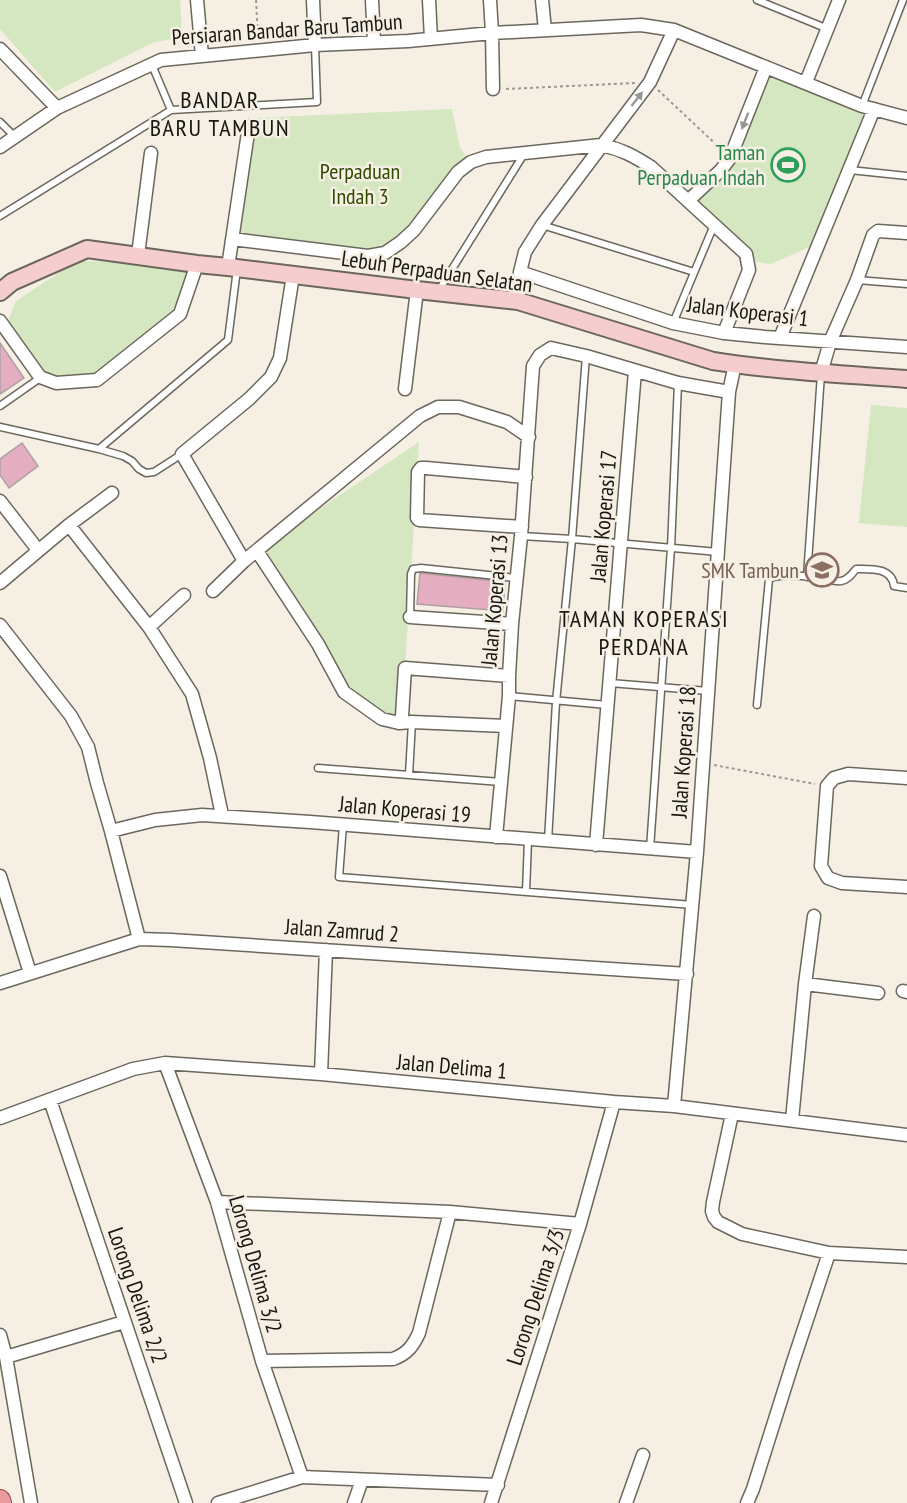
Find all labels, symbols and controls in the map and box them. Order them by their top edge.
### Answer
street label: Persiaran Bandar Baru Tambun [171,7,403,51]
district label: BANDAR BARU TAMBUN [150,84,290,143]
one-way arrow [631,91,643,106]
one-way arrow [739,113,749,131]
place label: Taman Perpaduan Indah [637,138,765,191]
sports icon: Taman Perpaduan Indah [770,147,806,183]
park label: Perpaduan Indah 3 [320,157,400,210]
street label: Lebuh Perpaduan Selatan [340,244,534,298]
street label: Jalan Koperasi 1 [685,290,810,332]
street label: Jalan Koperasi 17 [583,449,623,584]
street label: Jalan Koperasi 13 [474,533,514,668]
school or university icon: SMK Tambun [804,552,840,588]
place label: SMK Tambun [701,556,799,584]
district label: TAMAN KOPERASI PERDANA [559,603,729,662]
street label: Jalan Koperasi 18 [664,685,702,820]
street label: Jalan Koperasi 19 [337,789,472,829]
street label: Jalan Zamrud 2 [283,912,400,948]
street label: Jalan Delima 1 [395,1047,508,1085]
street label: Lorong Delima 3/2 [223,1192,289,1336]
street label: Lorong Delima 2/2 [102,1223,174,1367]
street label: Lorong Delima 3/3 [500,1225,570,1369]

